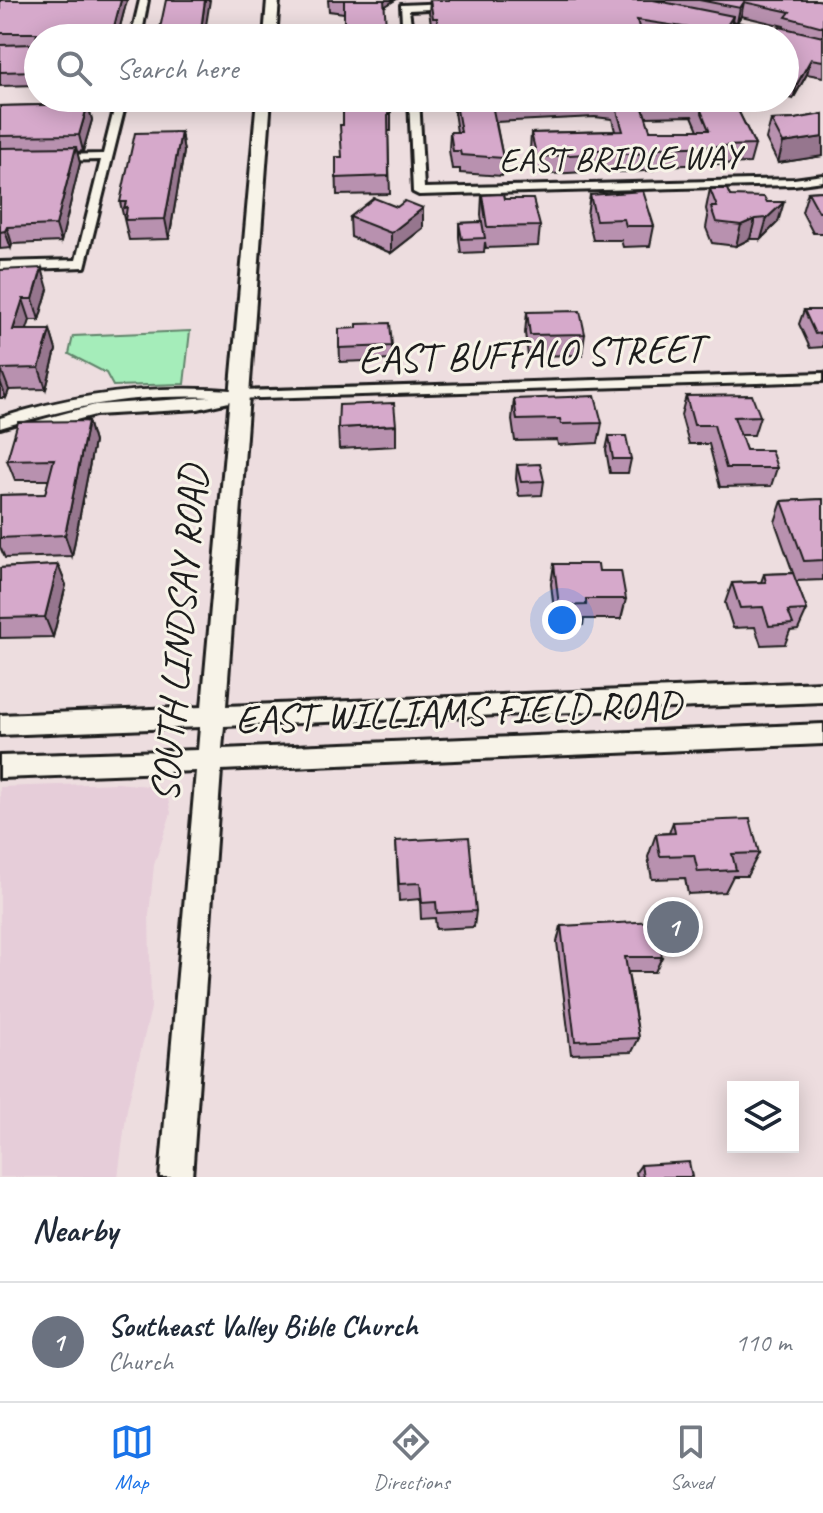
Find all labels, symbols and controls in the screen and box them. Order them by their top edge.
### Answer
search box [24,24,799,112]
icon: search [52,46,96,90]
text: Search here [116,49,238,87]
street label: EAST BRIDLE WAY [499,134,746,182]
street label: EAST BUFFALO STREET [358,323,712,385]
street label: SOUTH LINDSAY ROAD [139,461,219,804]
your location [542,600,582,640]
street label: EAST WILLIAMS FIELD ROAD [235,679,685,745]
pin: 1 [647,897,699,957]
map controls [727,1081,799,1153]
button: layers [727,1081,799,1153]
text: Nearby [32,1208,118,1251]
text: Southeast Valley Bible Church [108,1307,417,1345]
text: 1 [52,1326,64,1359]
text: 110 m [735,1326,791,1359]
text: Church [108,1345,173,1378]
tab: Map [110,1420,154,1496]
tab: Directions [373,1420,450,1496]
tab: Saved [669,1420,713,1496]

